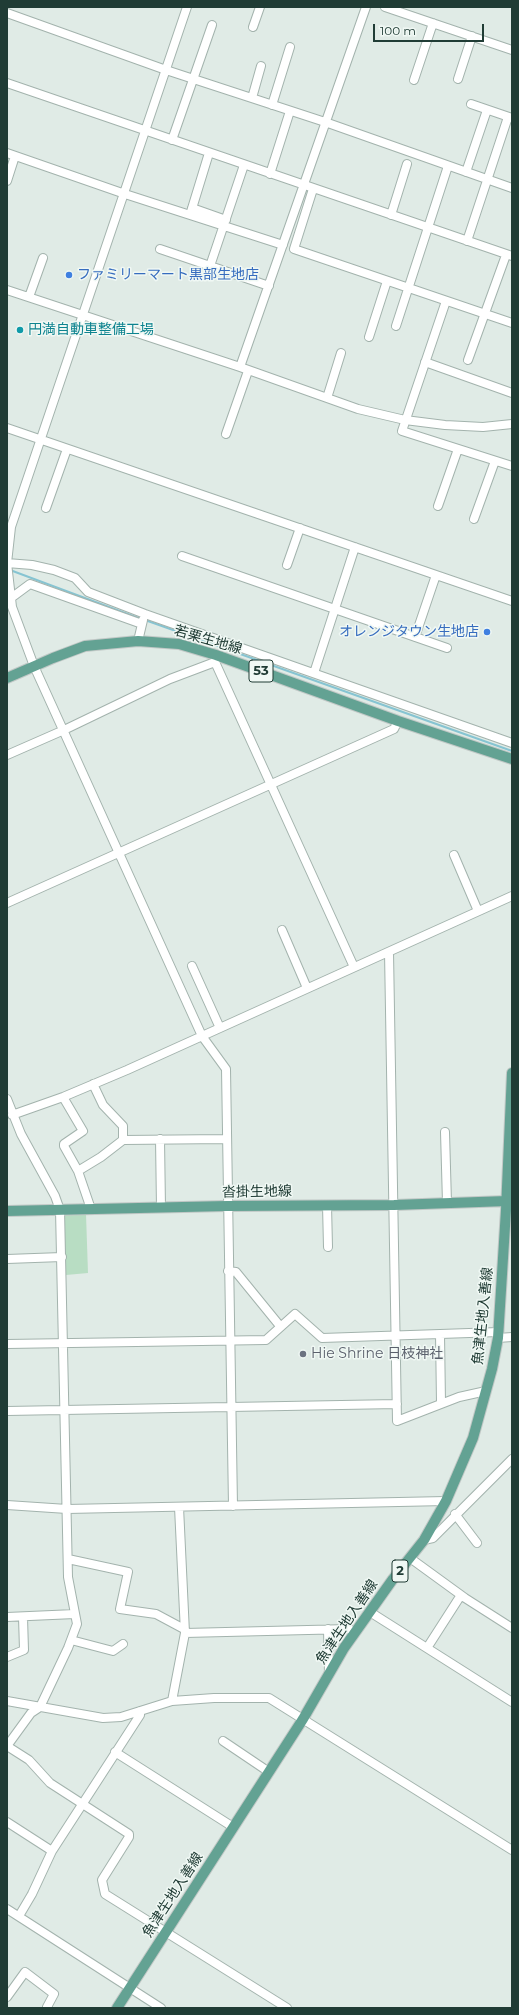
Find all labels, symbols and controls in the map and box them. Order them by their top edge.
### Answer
scale bar [375,16,486,42]
text: 100 m [380,23,416,38]
place label: ファミリーマート黒部生地店 [77,267,259,283]
marker: ファミリーマート黒部生地店 [64,270,74,280]
place label: 円満自動車整備工場 [28,322,154,338]
marker: 円満自動車整備工場 [15,325,25,335]
street label: 若栗生地線 [172,622,244,658]
place label: オレンジタウン生地店 [339,624,479,640]
marker: オレンジタウン生地店 [482,627,492,637]
road number: 53 [249,660,273,682]
street label: 沓掛生地線 [222,1183,292,1201]
street label: 魚津生地入善線 [470,1266,496,1366]
place label: Hie Shrine 日枝神社 [311,1346,443,1362]
marker: Hie Shrine 日枝神社 [298,1349,308,1359]
road number: 2 [392,1560,408,1582]
street label: 魚津生地入善線 [313,1577,381,1667]
street label: 魚津生地入善線 [139,1849,207,1941]

